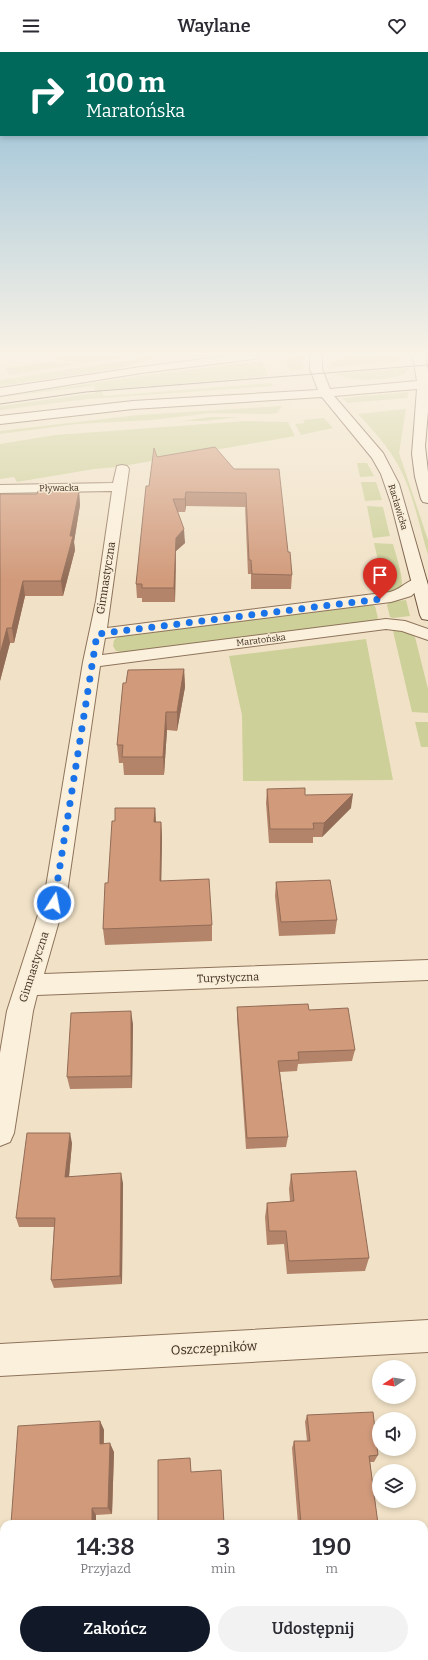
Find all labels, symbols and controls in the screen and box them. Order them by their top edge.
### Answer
icon: menu [20,15,42,37]
text: Waylane [177,15,251,37]
icon: heart [386,15,408,37]
text: 100 m [86,66,165,99]
icon: right [20,68,72,120]
text: Maratońska [86,100,185,122]
street label: Pływacka [39,483,79,493]
street label: Racławicka [386,483,410,531]
street label: Gimnastyczna [94,541,118,615]
pin [363,558,397,599]
icon: arrive [369,564,391,586]
street label: Maratońska [236,632,286,648]
position arrow [33,882,75,924]
street label: Gimnastyczna [16,930,52,1004]
street label: Turystyczna [197,970,259,986]
street label: Oszczepników [170,1338,258,1358]
north arrow [372,1360,416,1404]
map controls [372,1360,416,1508]
button: sound [372,1412,416,1456]
button: layers [372,1464,416,1508]
text: 14:38 [76,1533,135,1561]
text: 3 [216,1533,230,1561]
text: 190 [312,1533,352,1561]
text: Przyjazd [80,1561,131,1576]
text: min [211,1561,236,1576]
text: m [326,1561,338,1576]
button: Zakończ [20,1606,210,1652]
button: Udostępnij [218,1606,408,1652]

